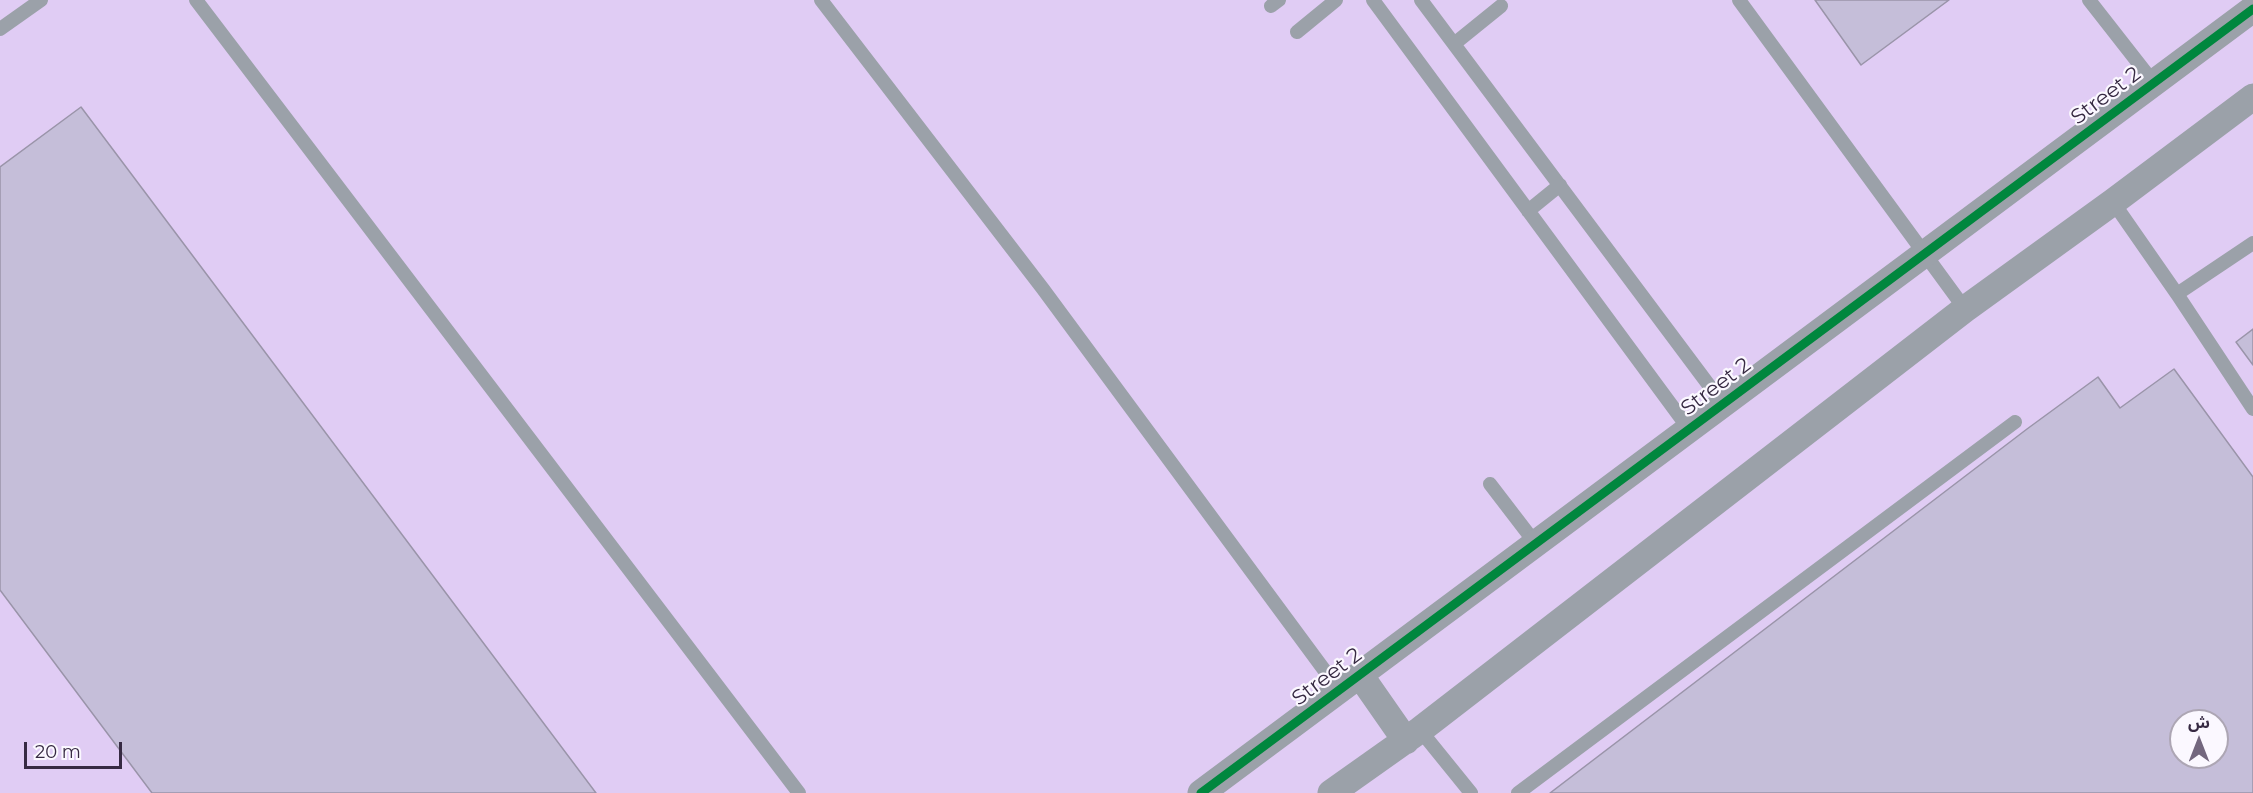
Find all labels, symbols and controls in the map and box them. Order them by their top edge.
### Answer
street label: Street 2 [2066,62,2146,130]
street label: Street 2 [1676,353,1756,421]
street label: Street 2 [1287,643,1367,711]
north arrow [2169,709,2229,769]
text: ش [2188,713,2210,732]
scale bar [27,730,124,768]
text: 20 m [35,741,81,763]

